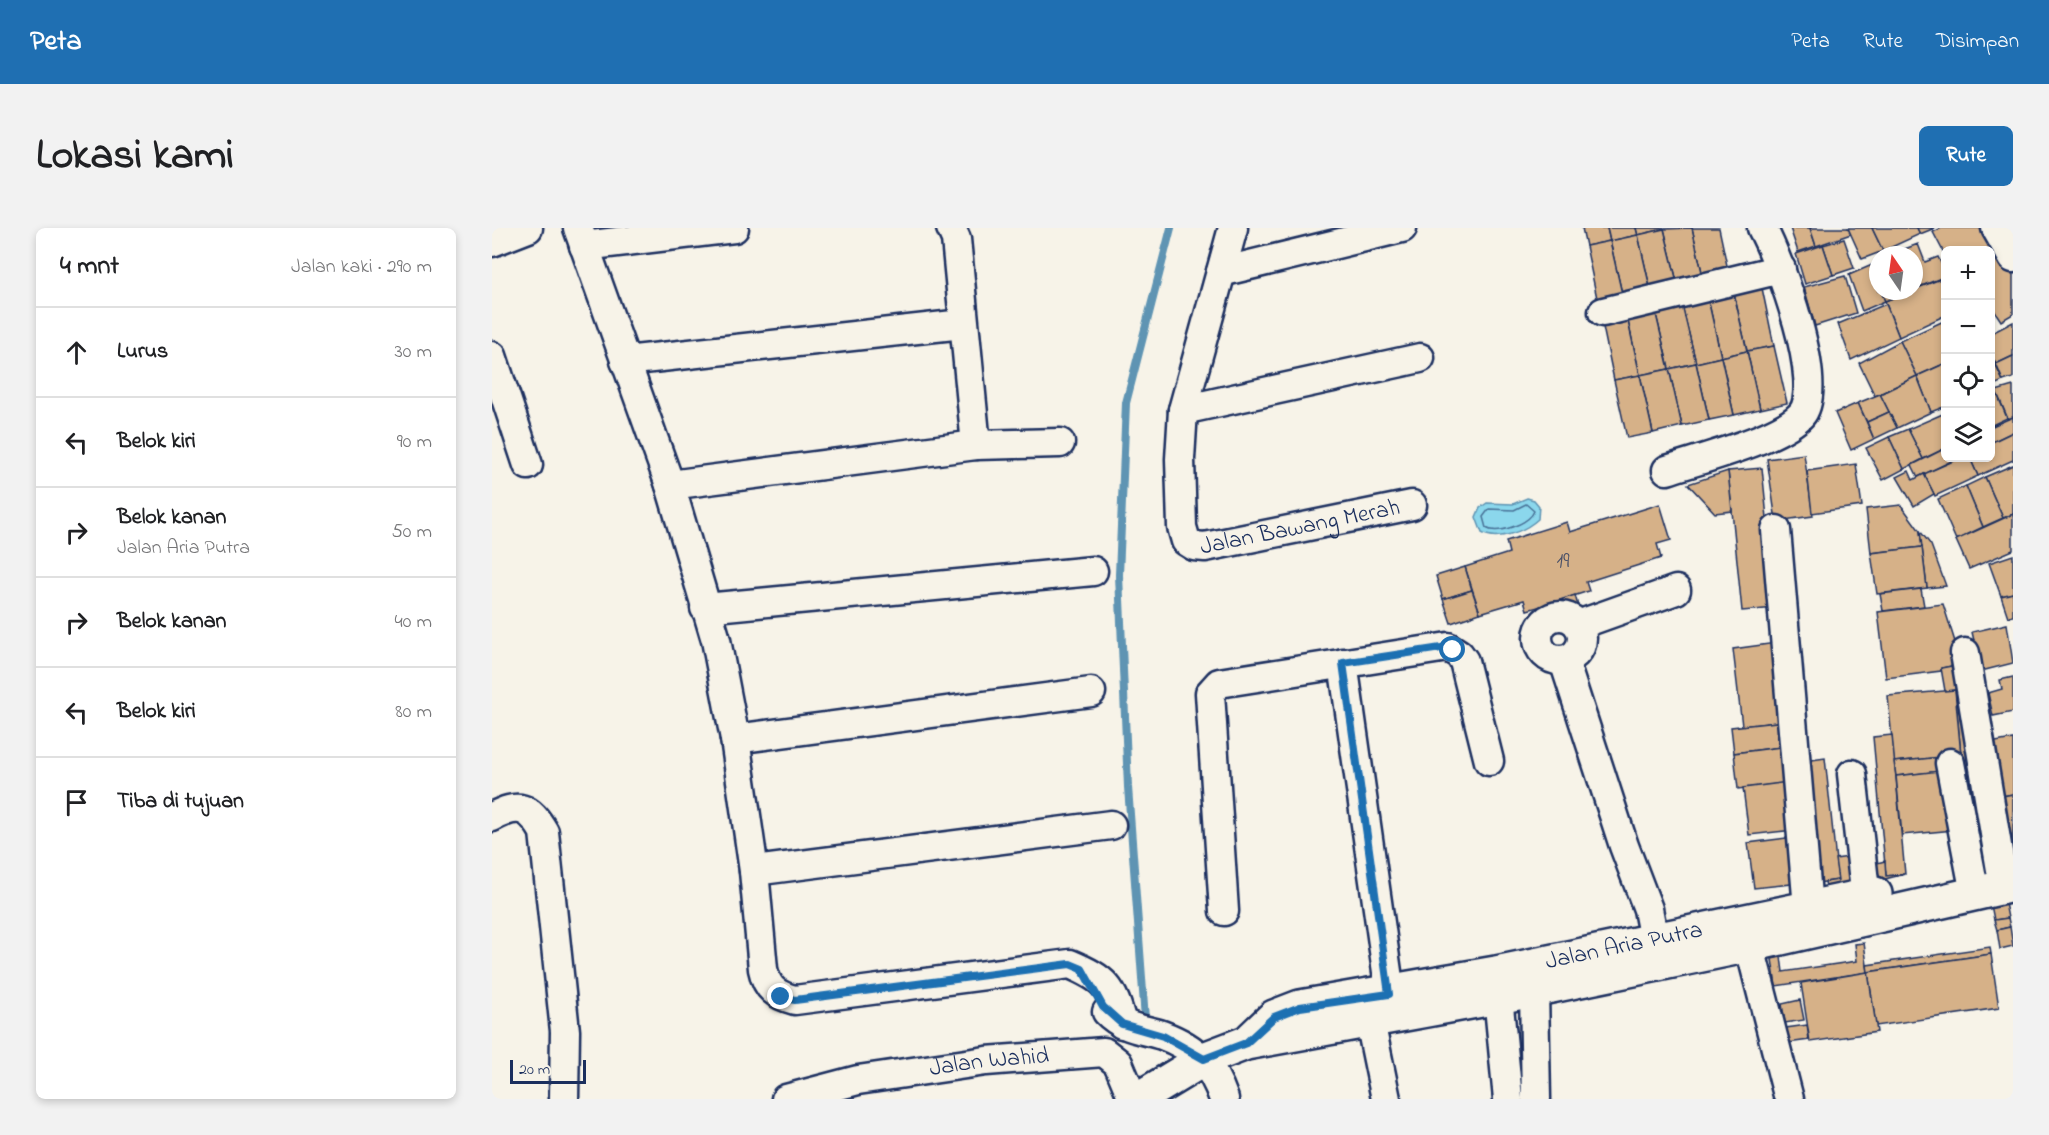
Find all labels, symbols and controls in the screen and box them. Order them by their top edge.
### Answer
text: Peta [30,22,82,63]
text: Peta [1791,27,1830,57]
text: Rute [1863,27,1903,57]
text: Disimpan [1936,27,2019,57]
text: Lokasi kami [36,126,234,187]
button: Rute [1919,126,2013,186]
north arrow [1869,246,1923,300]
map controls [1941,246,1995,462]
button: + [1941,246,1995,300]
text: 4 mnt [60,248,119,286]
text: Jalan kaki · 290 m [291,253,432,282]
button: − [1941,300,1995,354]
icon: ahead [60,336,93,369]
text: Lurus [117,336,168,368]
text: 30 m [395,338,432,367]
button: locate [1941,354,1995,408]
button: layers [1941,408,1995,462]
icon: left [60,426,93,459]
text: Belok kiri [117,426,196,458]
text: 90 m [397,428,432,457]
street label: Jalan Bawang Merah [1197,490,1403,565]
text: Belok kanan [117,502,226,534]
icon: right [60,516,93,549]
text: 50 m [391,518,432,547]
text: Jalan Aria Putra [117,534,250,563]
house number: 19 [1557,547,1570,577]
icon: right [60,606,93,639]
text: Belok kanan [117,606,226,638]
text: 40 m [395,608,432,637]
route start [1439,636,1465,662]
icon: left [60,696,93,729]
text: Belok kiri [117,696,196,728]
text: 80 m [395,698,432,727]
icon: arrive [60,786,93,819]
text: Tiba di tujuan [117,786,244,818]
street label: Jalan Aria Putra [1542,913,1706,980]
route end [767,983,793,1009]
street label: Jalan Wahid [927,1039,1051,1087]
scale bar [510,1057,586,1084]
text: 20 m [519,1058,550,1082]

